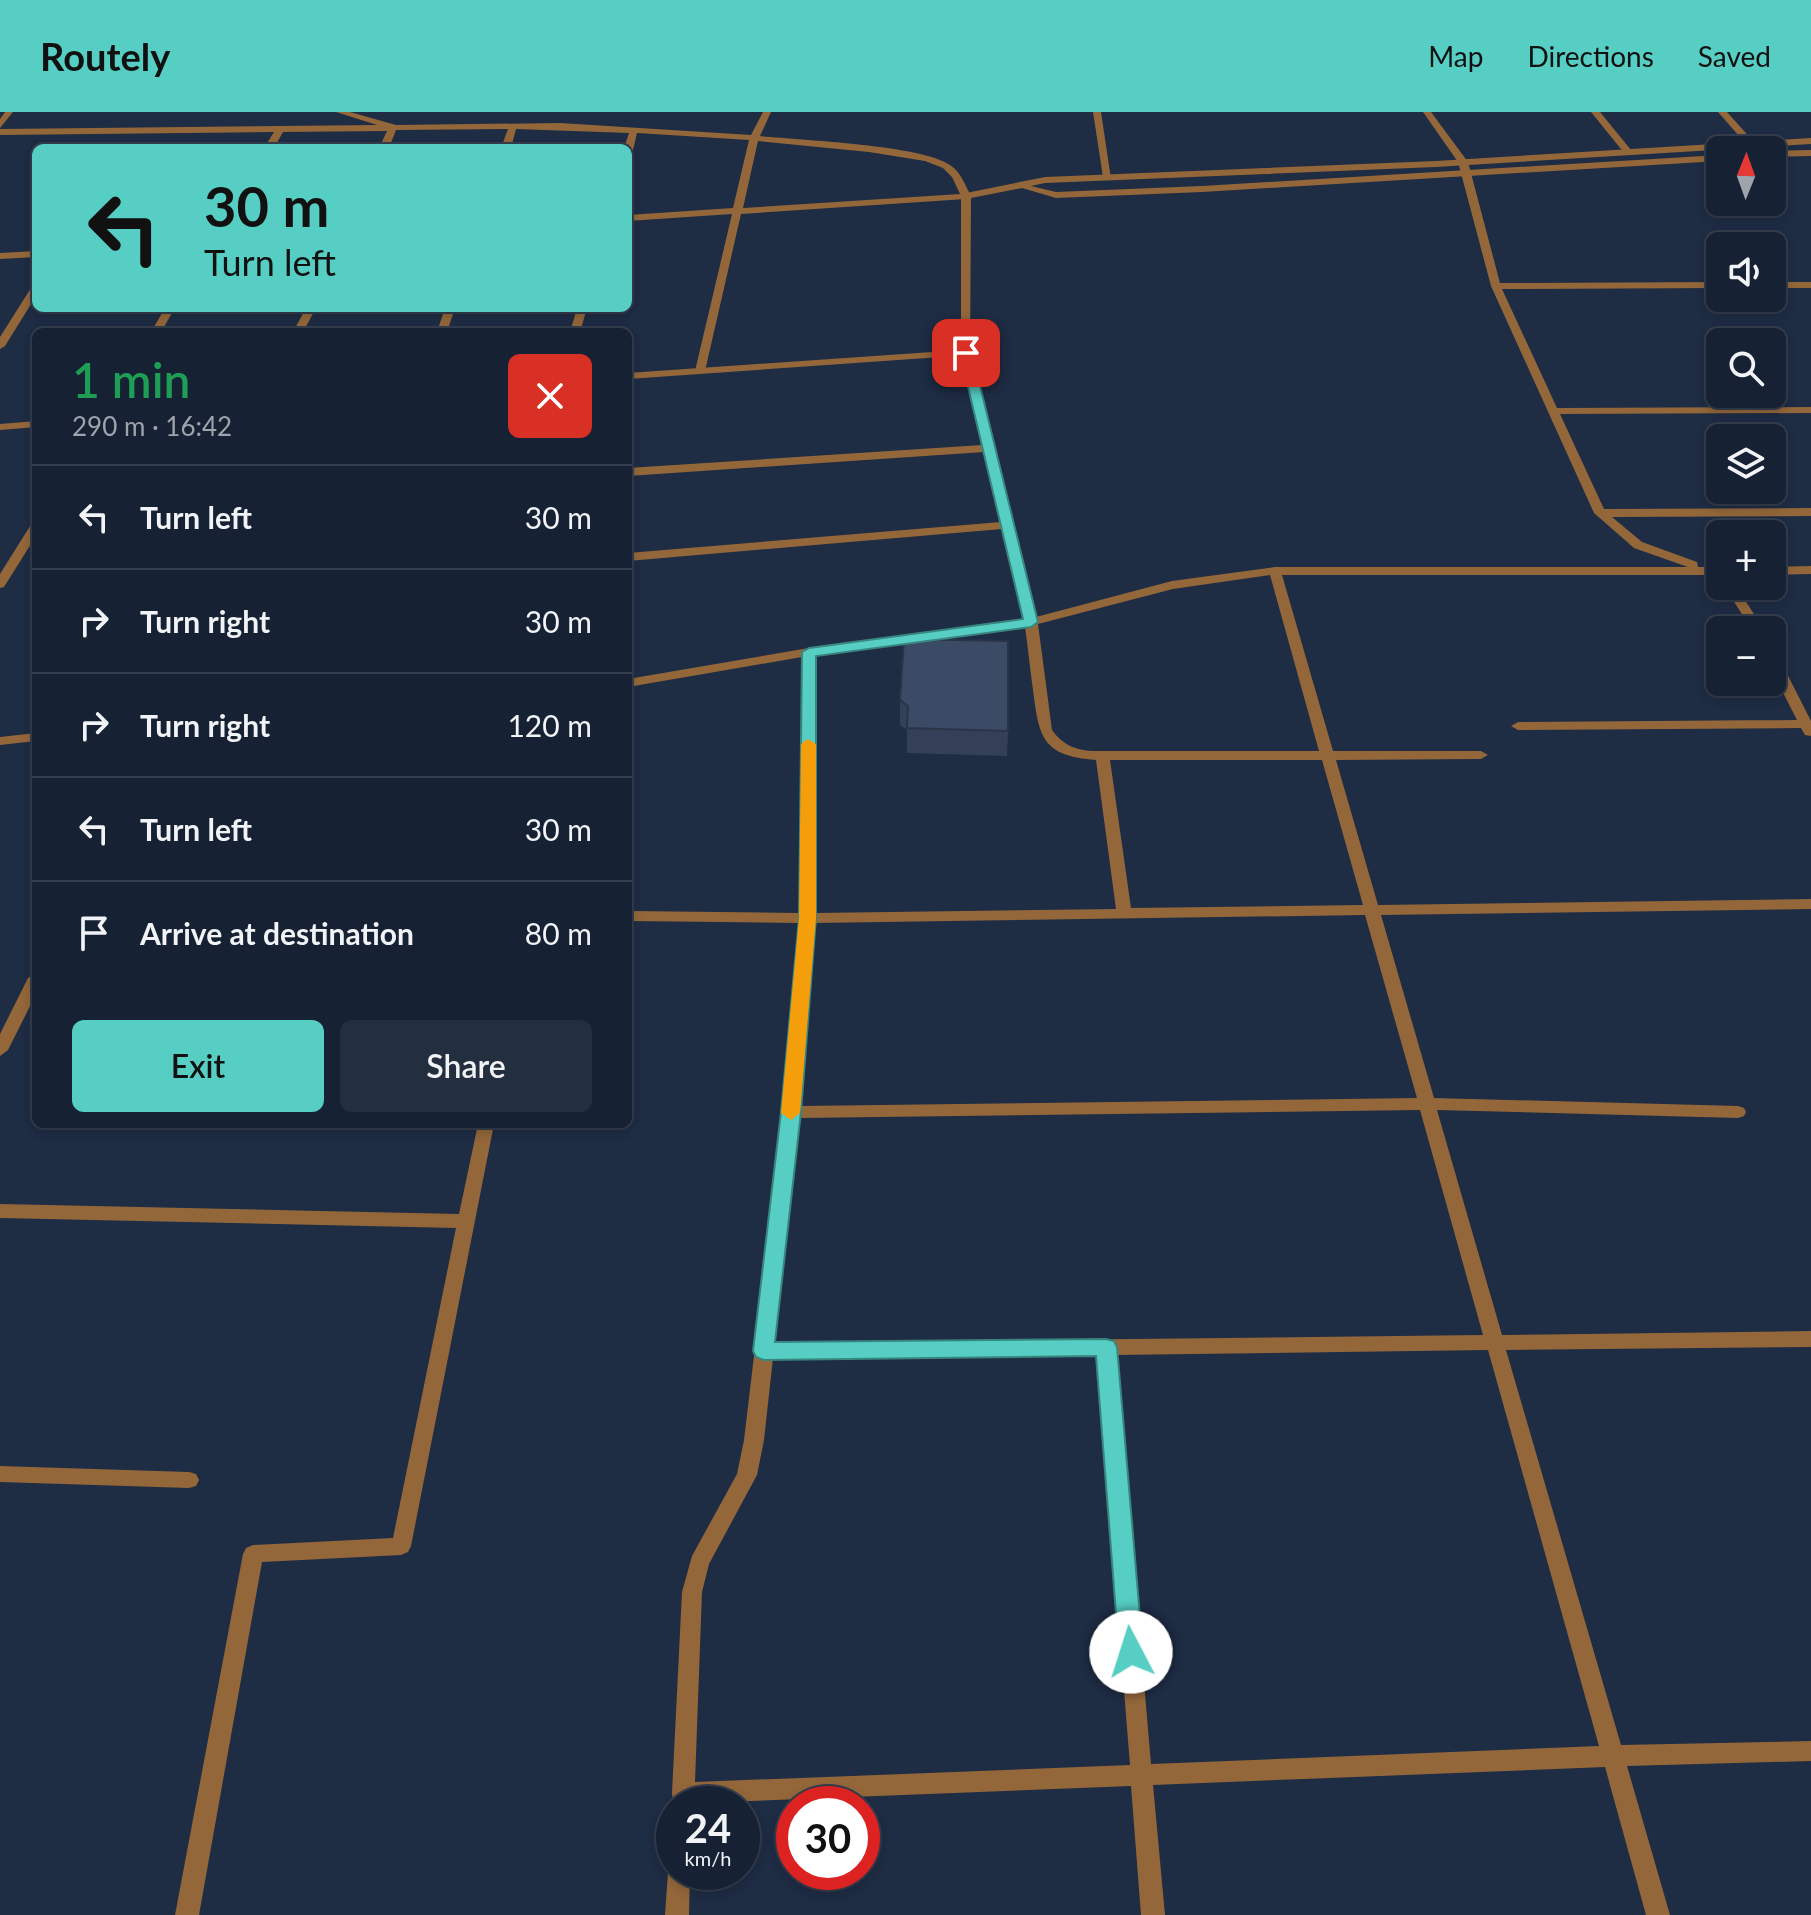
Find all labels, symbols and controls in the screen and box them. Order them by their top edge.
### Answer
text: Routely [40,33,170,79]
text: Map [1428,39,1483,73]
text: Directions [1527,39,1654,73]
text: Saved [1698,39,1771,73]
north arrow [1706,136,1786,216]
map controls [1706,136,1786,696]
text: 30 m [204,172,329,239]
icon: left [72,176,176,280]
button: sound [1706,232,1786,312]
text: Turn left [204,240,336,284]
pin [932,319,1000,387]
button: search [1706,328,1786,408]
icon: arrive [944,331,988,375]
text: 1 min [72,351,190,408]
button: close [508,354,592,438]
text: 290 m · 16:42 [72,410,232,442]
button: layers [1706,424,1786,504]
icon: left [72,495,116,539]
text: Turn left [140,499,252,535]
text: 30 m [525,499,592,535]
button: + [1706,520,1786,600]
icon: right [72,599,116,643]
text: Turn right [140,603,270,639]
text: 30 m [525,603,592,639]
button: − [1706,616,1786,696]
icon: right [72,703,116,747]
text: Turn right [140,707,270,743]
text: 120 m [507,707,592,743]
icon: left [72,807,116,851]
text: Turn left [140,811,252,847]
text: 30 m [525,811,592,847]
icon: arrive [72,911,116,955]
text: Arrive at destination [140,915,414,951]
text: 80 m [525,915,592,951]
button: Exit [72,1020,324,1112]
button: Share [340,1020,592,1112]
position arrow [1089,1610,1173,1694]
speed limit sign: 30 [776,1786,880,1890]
text: 24 [685,1804,731,1852]
text: km/h [685,1846,731,1870]

